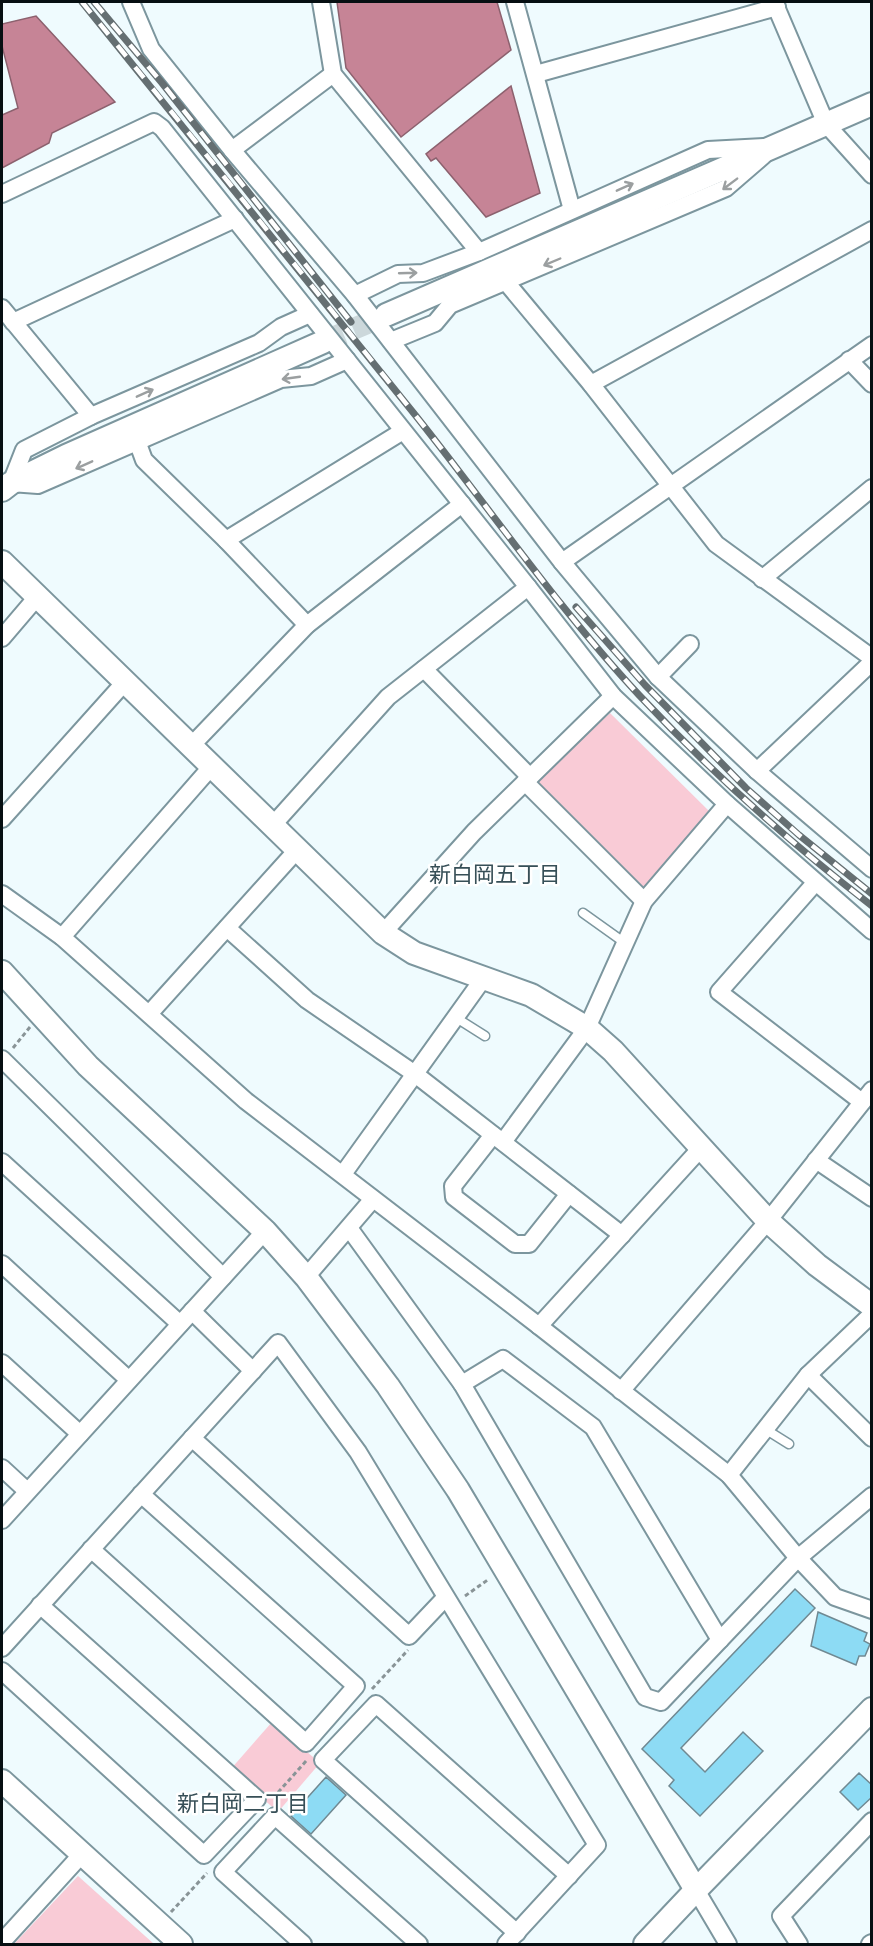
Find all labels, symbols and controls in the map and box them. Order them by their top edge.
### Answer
one-way arrow [722,177,738,190]
one-way arrow [616,181,634,192]
one-way arrow [543,257,562,268]
one-way arrow [398,268,418,279]
one-way arrow [282,373,302,384]
one-way arrow [135,387,153,398]
one-way arrow [75,460,93,471]
district label: 新白岡五丁目 [429,861,561,888]
district label: 新白岡二丁目 [177,1790,309,1817]

